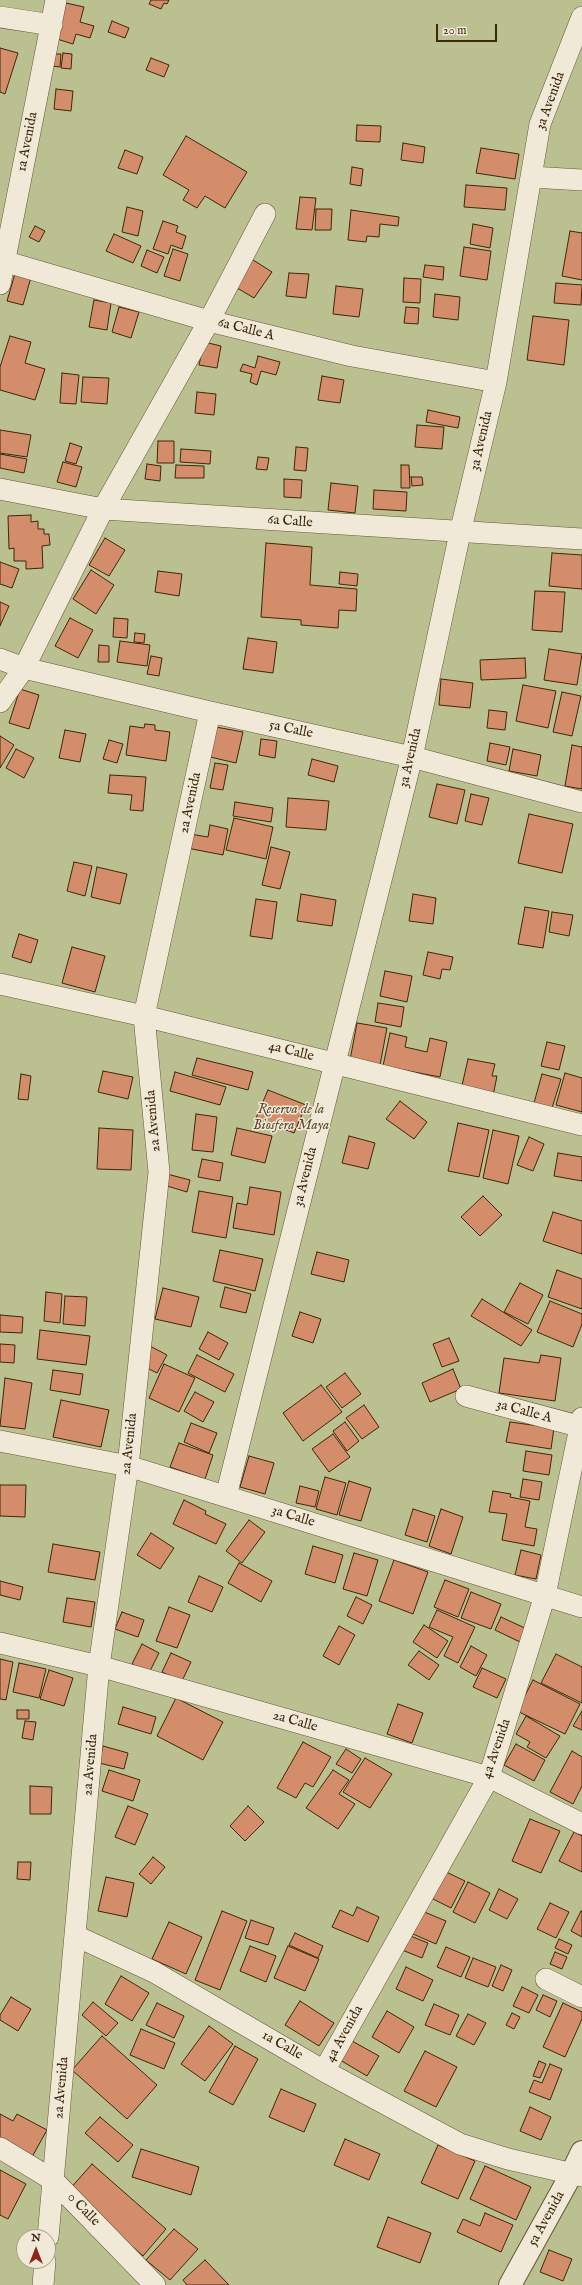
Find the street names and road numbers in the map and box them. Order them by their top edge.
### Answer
street label: 3a Avenida [533,70,569,132]
street label: 1a Avenida [14,111,42,173]
street label: 6a Calle A [216,315,276,345]
street label: 3a Avenida [467,410,497,472]
street label: 6a Calle [267,512,313,532]
street label: 5a Calle [268,717,314,743]
street label: 3a Avenida [396,727,426,789]
street label: 2a Avenida [176,771,206,835]
street label: 4a Calle [267,1038,315,1066]
street label: 2a Avenida [143,1089,165,1153]
street label: 3a Avenida [291,1146,321,1208]
street label: 3a Calle A [494,1397,554,1427]
street label: 2a Avenida [118,1412,142,1476]
street label: 3a Calle [269,1502,317,1532]
street label: 2a Calle [271,1708,319,1736]
street label: 4a Avenida [479,1717,515,1781]
street label: 2a Avenida [80,1733,102,1797]
street label: 4a Avenida [323,2003,367,2065]
street label: 1a Calle [259,2028,305,2064]
street label: 2a Avenida [51,2056,73,2120]
street label: 5a Avenida [525,2188,569,2250]
street label: 0 Calle [63,2190,103,2230]

